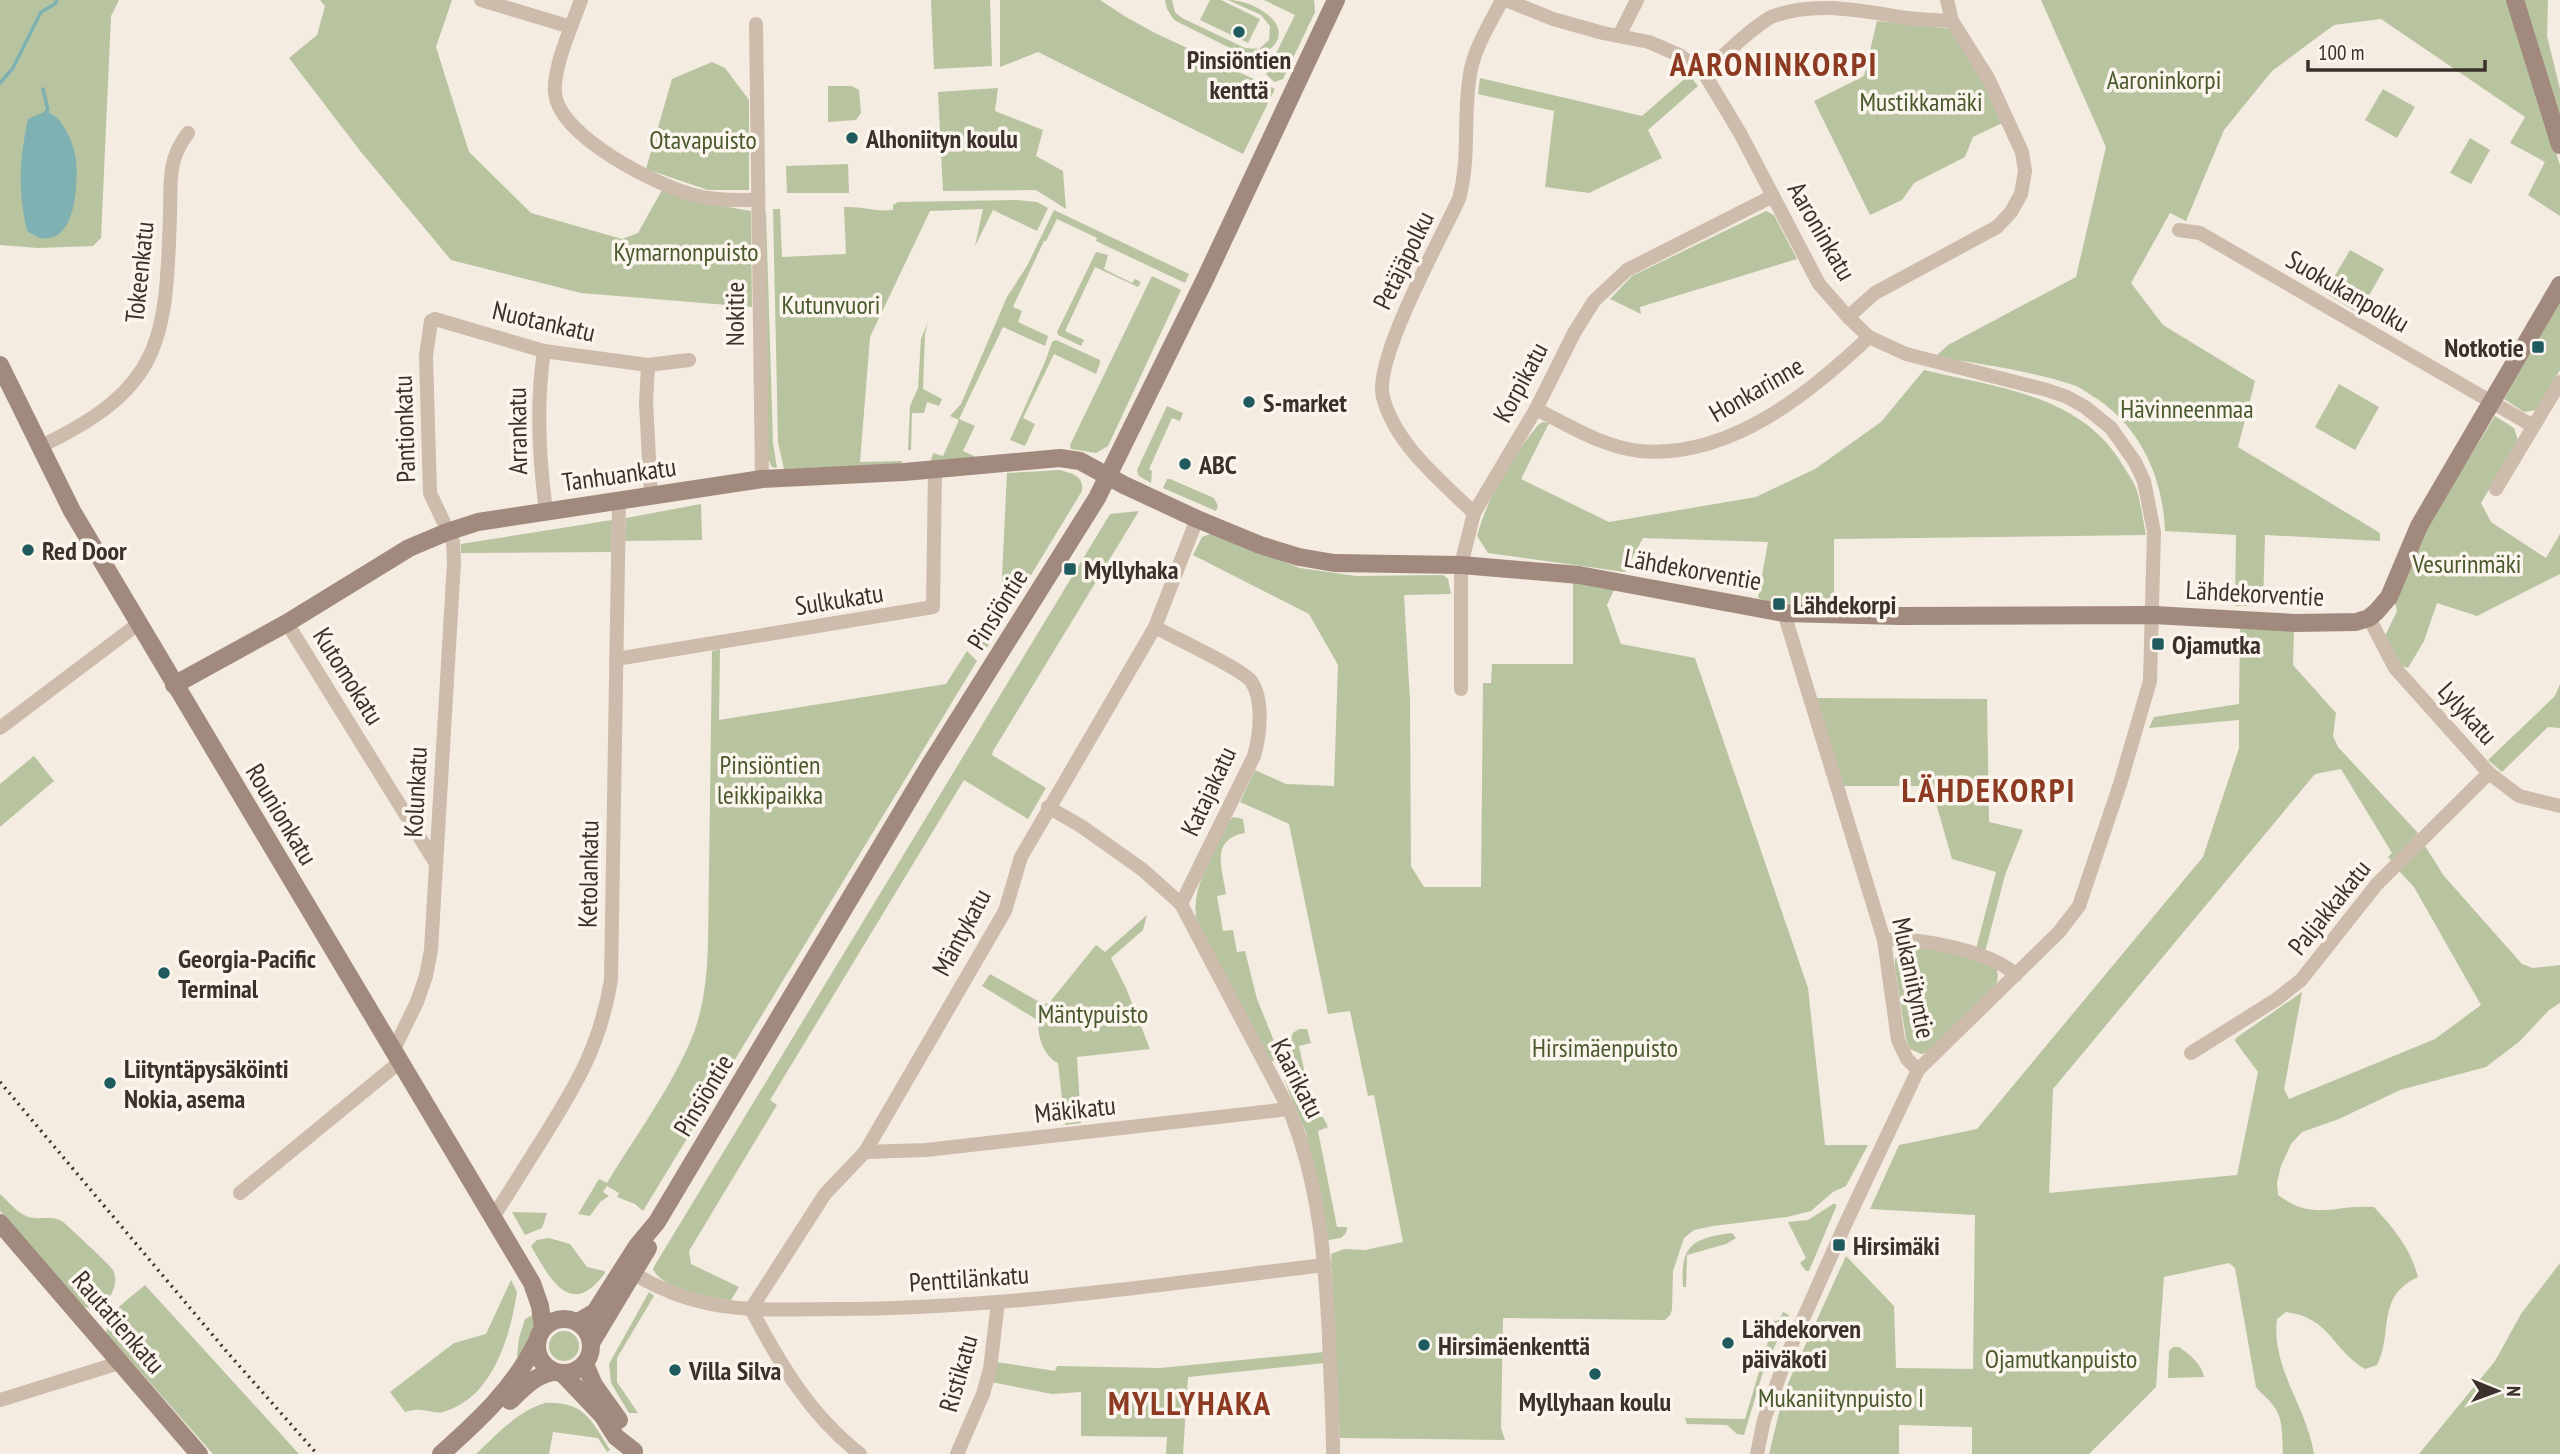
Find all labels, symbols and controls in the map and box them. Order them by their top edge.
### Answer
marker: Pinsiöntien kenttä [1231,24,1247,40]
scale bar [2308,28,2485,72]
text: 100 m [2318,39,2364,66]
district label: AARONINKORPI [1669,42,1878,85]
place label: Pinsiöntien kenttä [1187,43,1291,106]
park label: Aaroninkorpi [2107,63,2221,96]
park label: Mustikkamäki [1859,85,1983,118]
place label: Alhoniityn koulu [865,122,1018,155]
park label: Otavapuisto [649,123,757,156]
marker: Alhoniityn koulu [844,130,860,146]
street label: Aaroninkatu [1781,176,1863,286]
street label: Petäjäpolku [1365,205,1441,315]
street label: Tokeenkatu [117,220,161,324]
park label: Kymarnonpuisto [613,235,759,268]
street label: Suokukanpolku [2280,242,2416,340]
street label: Nokitie [718,282,751,346]
park label: Kutunvuori [782,288,880,321]
street label: Nuotankatu [489,293,599,349]
place label: Notkotie [2444,331,2524,364]
street label: Korpikatu [1485,336,1555,428]
marker: Notkotie [2530,339,2546,355]
street label: Honkarinne [1703,349,1809,429]
street label: Pantionkatu [386,375,422,483]
place label: S-market [1263,386,1347,419]
street label: Arrankatu [500,387,534,475]
park label: Hävinneenmaa [2120,392,2254,425]
marker: S-market [1241,394,1257,410]
place label: ABC [1198,448,1237,481]
street label: Tanhuankatu [560,450,678,498]
marker: ABC [1177,456,1193,472]
place label: Red Door [42,534,127,567]
street label: Lähdekorventie [1622,541,1764,597]
marker: Red Door [20,542,36,558]
park label: Vesurinmäki [2412,547,2521,580]
place label: Myllyhaka [1084,553,1179,586]
marker: Myllyhaka [1062,561,1078,577]
street label: Pinsiöntie [959,562,1035,656]
street label: Lähdekorventie [2185,573,2325,613]
street label: Sulkukatu [793,576,885,622]
place label: Lähdekorpi [1793,588,1896,621]
marker: Lähdekorpi [1771,596,1787,612]
street label: Kutomokatu [306,621,392,731]
place label: Ojamutka [2172,628,2261,661]
marker: Ojamutka [2150,636,2166,652]
street label: Lylykatu [2431,675,2505,751]
street label: Katajakatu [1173,741,1243,841]
street label: Kolunkatu [396,746,434,838]
park label: Pinsiöntien leikkipaikka [717,748,823,811]
street label: Rounionkatu [239,757,325,871]
district label: LÄHDEKORPI [1902,768,2076,811]
street label: Ketolankatu [571,820,605,928]
street label: Paljakkakatu [2281,853,2377,961]
street label: Mäntykatu [924,883,998,981]
street label: Mukaniityntie [1885,915,1943,1041]
place label: Georgia-Pacific Terminal [178,942,316,1005]
marker: Georgia-Pacific Terminal [156,965,172,981]
park label: Mäntypuisto [1038,997,1148,1030]
park label: Hirsimäenpuisto [1532,1031,1678,1064]
street label: Kaarikatu [1264,1033,1332,1123]
street label: Pinsiöntie [666,1048,740,1142]
place label: Liityntäpysäköinti Nokia, asema [124,1052,289,1115]
marker: Liityntäpysäköinti Nokia, asema [102,1075,118,1091]
street label: Mäkikatu [1033,1088,1117,1130]
place label: Hirsimäki [1853,1229,1940,1262]
marker: Hirsimäki [1831,1237,1847,1253]
street label: Penttilänkatu [908,1257,1030,1299]
street label: Rautatienkatu [65,1264,173,1380]
place label: Lähdekorven päiväkoti [1742,1312,1861,1375]
place label: Hirsimäenkenttä [1438,1329,1590,1362]
street label: Ristikatu [931,1331,985,1415]
marker: Lähdekorven päiväkoti [1720,1335,1736,1351]
marker: Hirsimäenkenttä [1416,1337,1432,1353]
park label: Ojamutkanpuisto [1985,1342,2137,1375]
place label: Villa Silva [688,1354,781,1387]
north arrow [2462,1356,2532,1426]
marker: Villa Silva [667,1362,683,1378]
marker: Myllyhaan koulu [1587,1366,1603,1382]
district label: MYLLYHAKA [1108,1381,1272,1424]
park label: Mukaniitynpuisto I [1758,1381,1924,1414]
place label: Myllyhaan koulu [1519,1385,1671,1418]
text: N [2502,1386,2526,1397]

